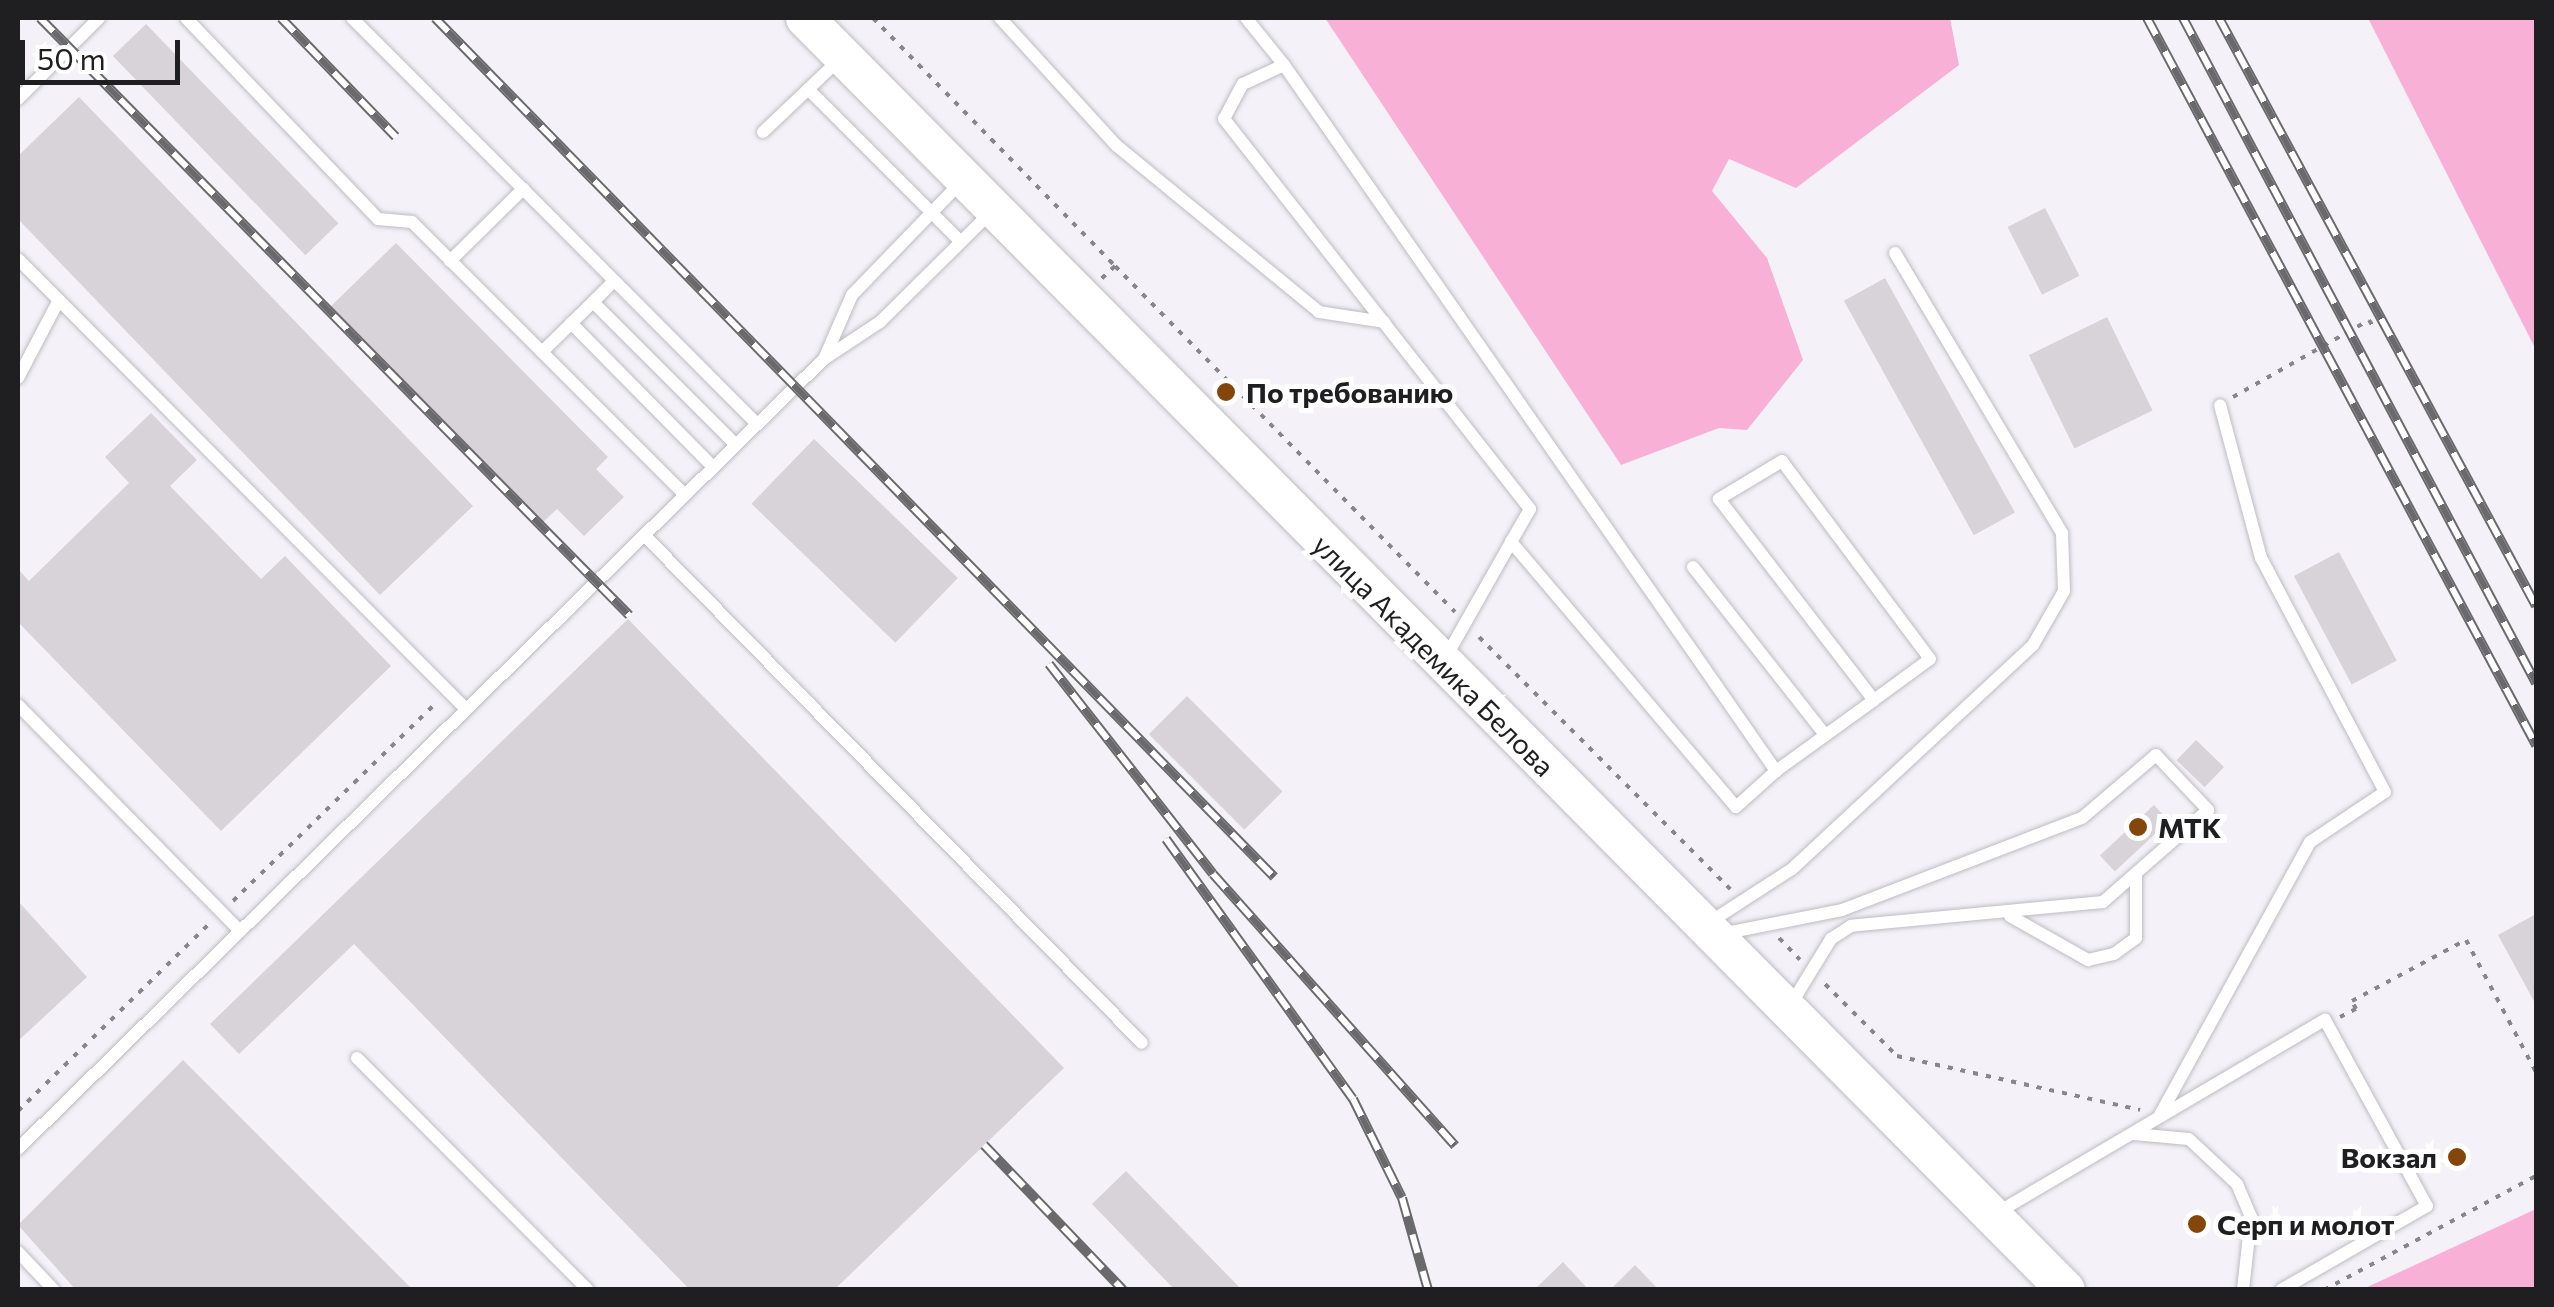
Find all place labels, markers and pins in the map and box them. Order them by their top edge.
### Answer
place label: По требованию [1246,375,1453,409]
marker: По требованию [1215,381,1237,403]
place label: МТК [2158,810,2221,844]
marker: МТК [2127,816,2149,838]
place label: Вокзал [2341,1140,2437,1174]
marker: Вокзал [2446,1146,2468,1168]
place label: Серп и молот [2217,1207,2395,1241]
marker: Серп и молот [2186,1213,2208,1235]

